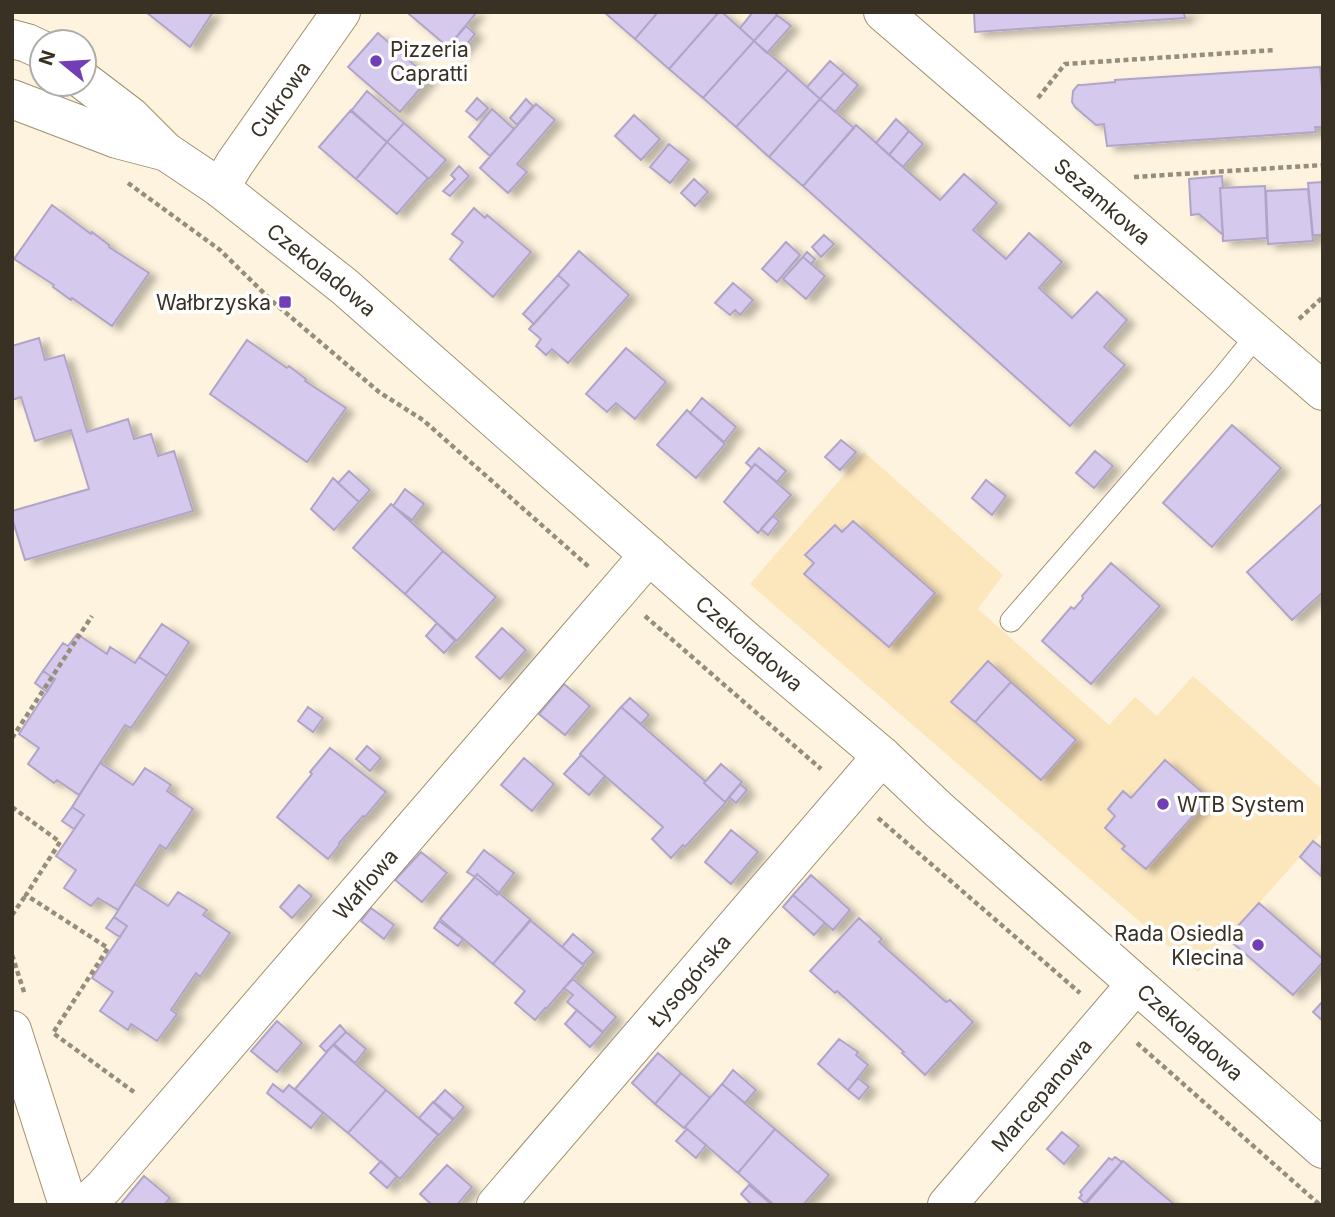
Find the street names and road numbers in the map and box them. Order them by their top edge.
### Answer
street label: Cukrowa [244,56,315,143]
street label: Sezamkowa [1049,153,1156,250]
street label: Czekoladowa [262,218,382,321]
street label: Czekoladowa [691,590,808,696]
street label: Waflowa [328,843,403,925]
street label: Łysogórska [642,929,736,1032]
street label: Czekoladowa [1132,978,1249,1086]
street label: Marcepanowa [986,1033,1097,1157]

